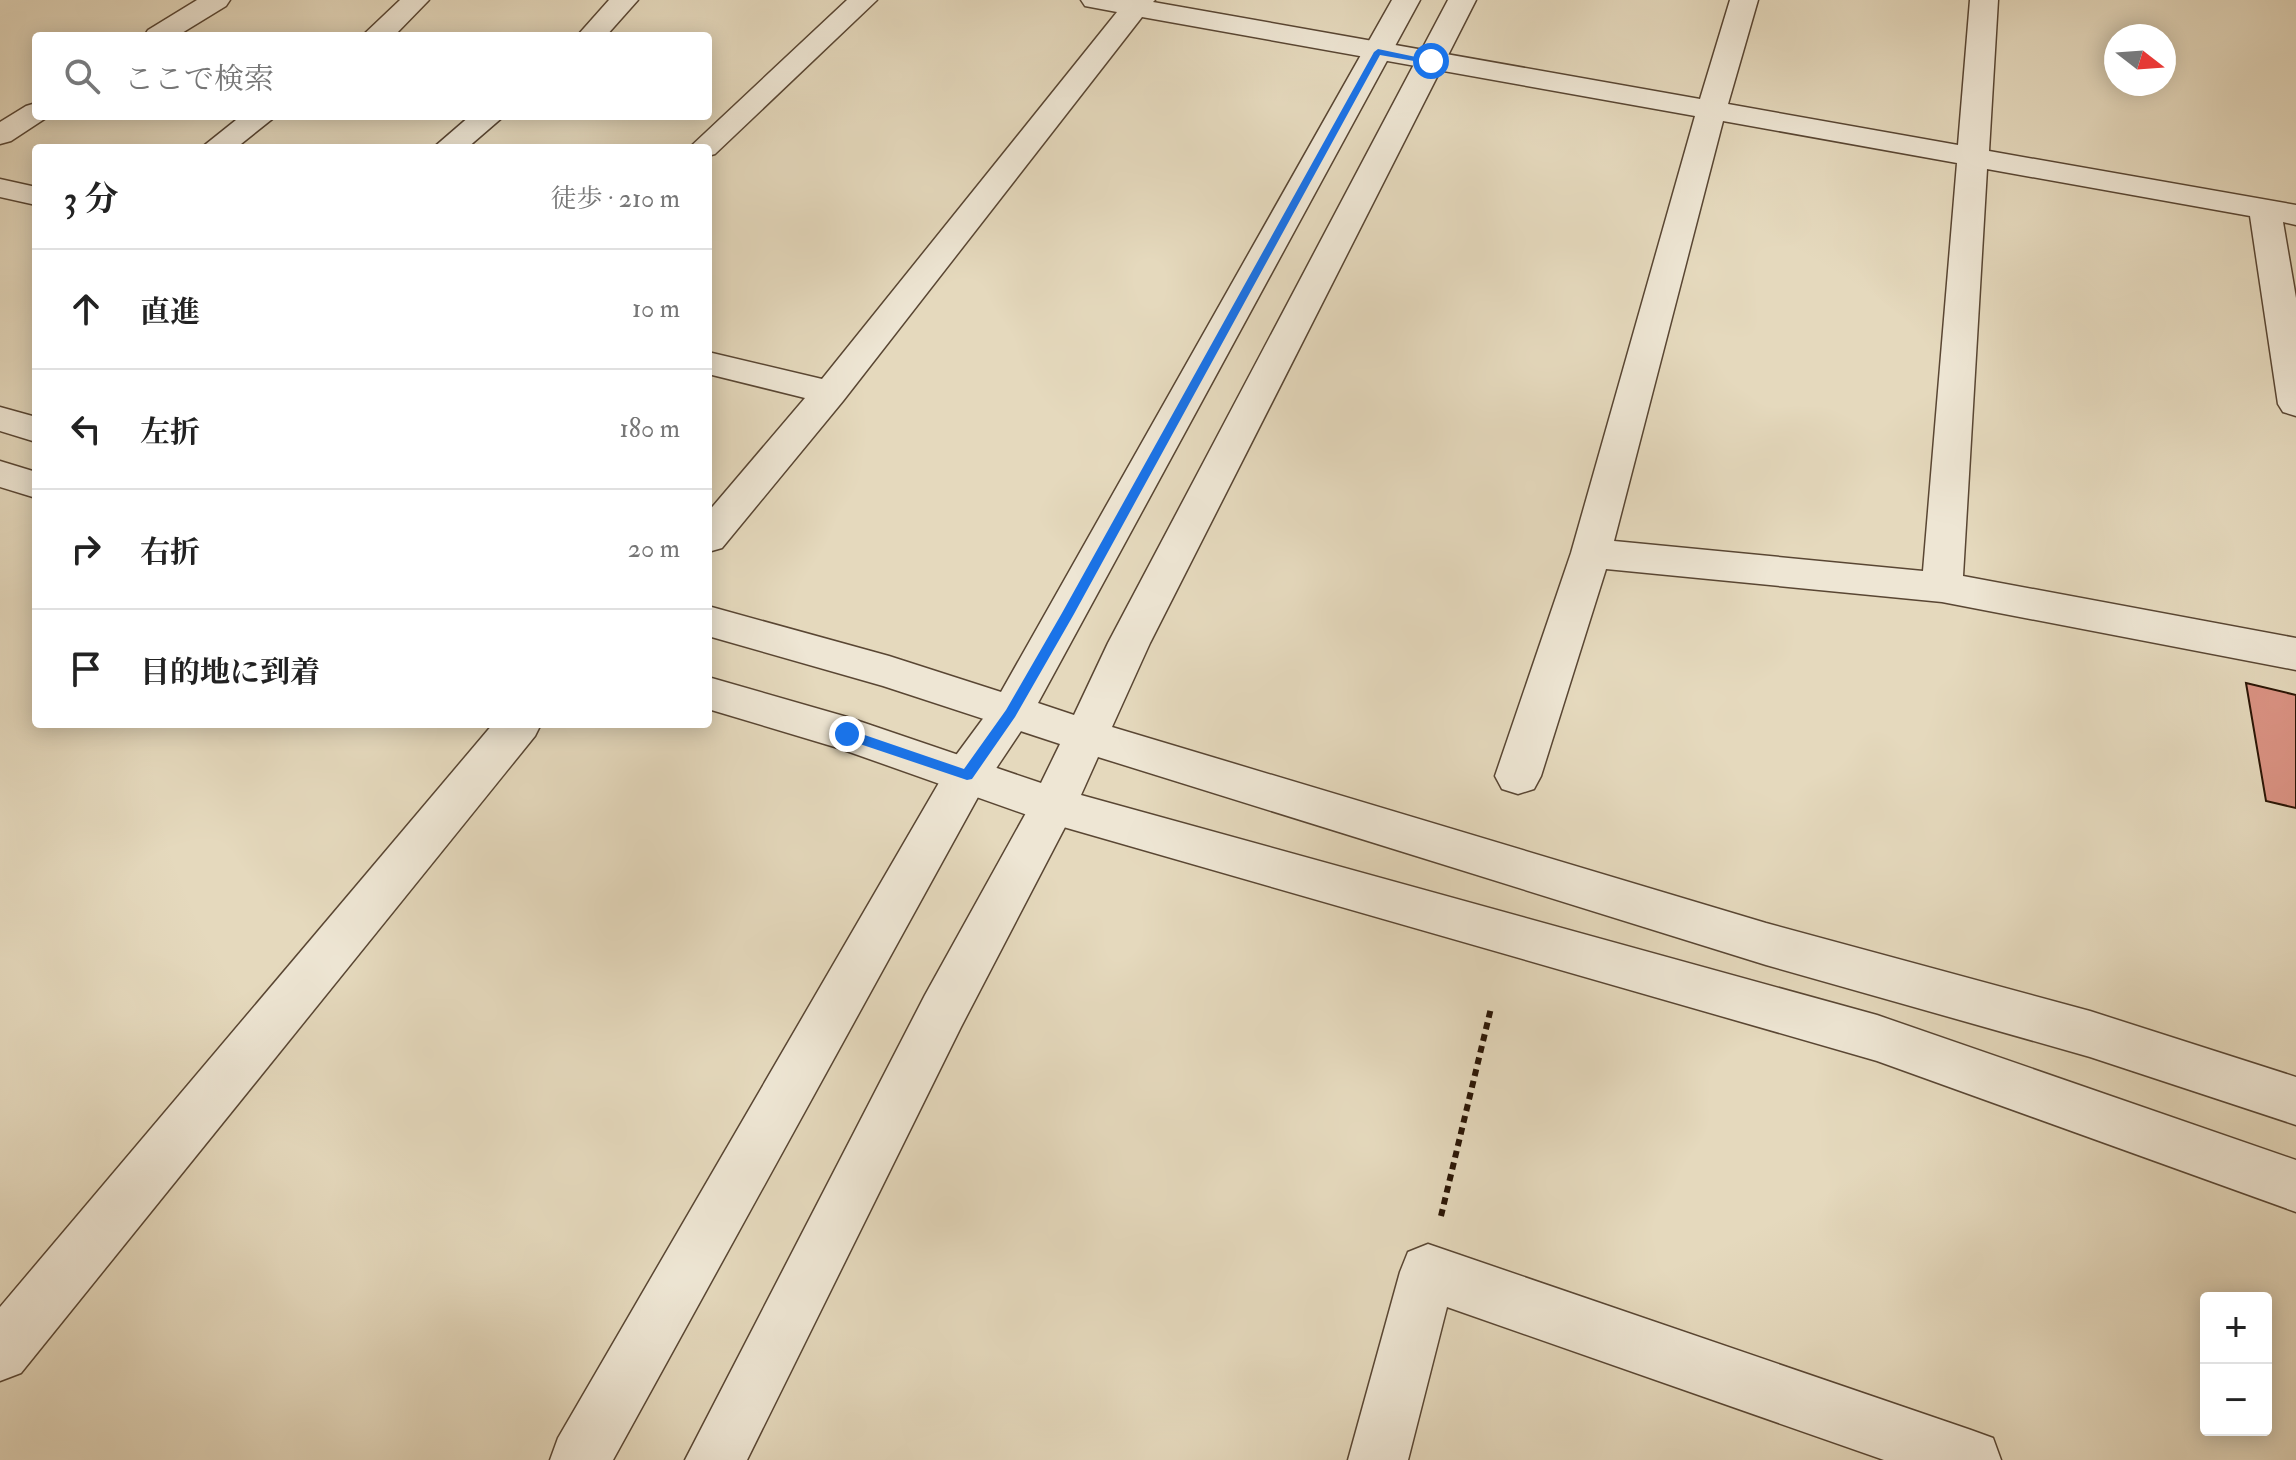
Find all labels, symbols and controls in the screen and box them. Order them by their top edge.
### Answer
north arrow [2104,24,2176,96]
search box [32,32,712,120]
route start [1413,43,1449,79]
icon: search [60,54,104,98]
text: ここで検索 [124,61,274,98]
text: 3 分 [64,178,118,221]
text: 徒歩 · 210 m [551,183,680,215]
icon: ahead [64,287,108,331]
text: 10 m [632,293,680,325]
text: 直進 [140,294,200,331]
icon: left [64,407,108,451]
text: 180 m [620,413,680,445]
text: 左折 [140,414,200,451]
icon: right [64,527,108,571]
text: 20 m [628,533,680,565]
text: 右折 [140,534,200,571]
icon: arrive [64,647,108,691]
text: 目的地に到着 [140,654,320,691]
route end [829,716,865,752]
map controls [2200,1292,2272,1436]
button: + [2200,1292,2272,1364]
button: − [2200,1364,2272,1436]

